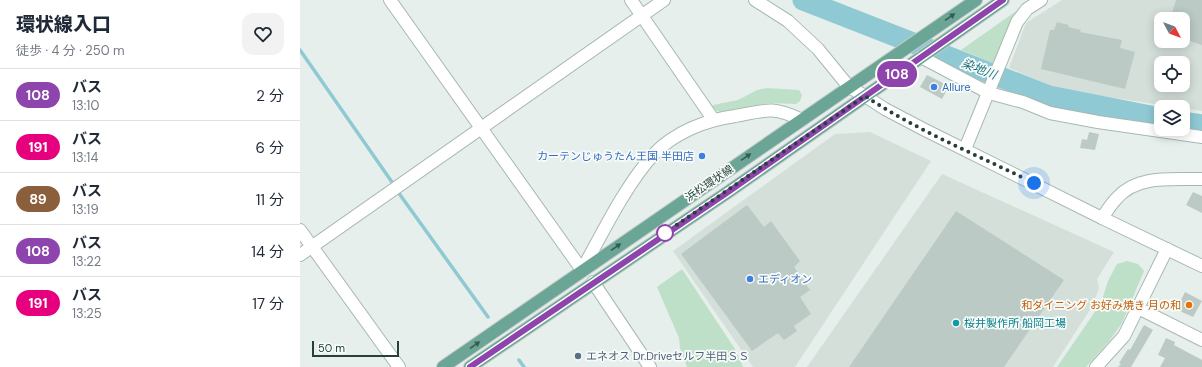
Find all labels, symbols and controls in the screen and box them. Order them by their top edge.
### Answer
text: 環状線入口 [16,12,111,37]
north arrow [1154,12,1190,48]
map controls [1154,12,1190,136]
button: heart [242,13,284,55]
one-way arrow [945,13,955,21]
text: 徒歩 · 4 分 · 250 m [16,42,125,59]
water label: 染地川 [959,55,1001,84]
button: locate [1154,56,1190,92]
line badge: 108 [874,61,920,87]
text: 108 [885,65,909,83]
text: バス [72,77,102,97]
place label: Allure [942,80,971,94]
marker: Allure [929,82,939,92]
text: 108 [26,86,50,104]
text: 2 分 [256,86,284,106]
text: 13:10 [72,97,99,114]
button: layers [1154,100,1190,136]
text: バス [72,129,102,149]
text: 191 [29,138,47,156]
text: 6 分 [256,138,284,158]
text: 13:14 [72,149,98,166]
place label: カーテンじゅうたん王国 半田店 [537,149,694,163]
marker: カーテンじゅうたん王国 半田店 [697,151,707,161]
one-way arrow [741,153,751,161]
street label: 浜松環状線 [682,162,736,204]
your location [1024,173,1044,193]
text: バス [72,181,102,201]
text: 89 [29,190,47,208]
text: 11 分 [256,190,284,210]
text: 13:19 [72,201,99,218]
unlabelled marker [656,224,674,242]
text: バス [72,233,102,253]
text: 108 [26,242,50,260]
text: 14 分 [251,242,284,262]
one-way arrow [611,243,621,251]
text: 13:22 [72,253,101,270]
place label: エディオン [758,272,812,286]
marker: エディオン [745,274,755,284]
text: バス [72,285,102,305]
text: 191 [29,294,47,312]
text: 17 分 [252,294,284,314]
place label: 和ダイニング お好み焼き 月の和 [1021,298,1181,312]
marker: 和ダイニング お好み焼き 月の和 [1184,300,1194,310]
text: 13:25 [72,305,102,322]
place label: 桜井製作所 船岡工場 [964,316,1066,330]
marker: 桜井製作所 船岡工場 [951,318,961,328]
scale bar [312,339,399,358]
text: 50 m [318,341,345,355]
one-way arrow [469,341,480,349]
place label: エネオス Dr.Driveセルフ半田ＳＳ [586,349,749,363]
marker: エネオス Dr.Driveセルフ半田ＳＳ [573,351,583,361]

